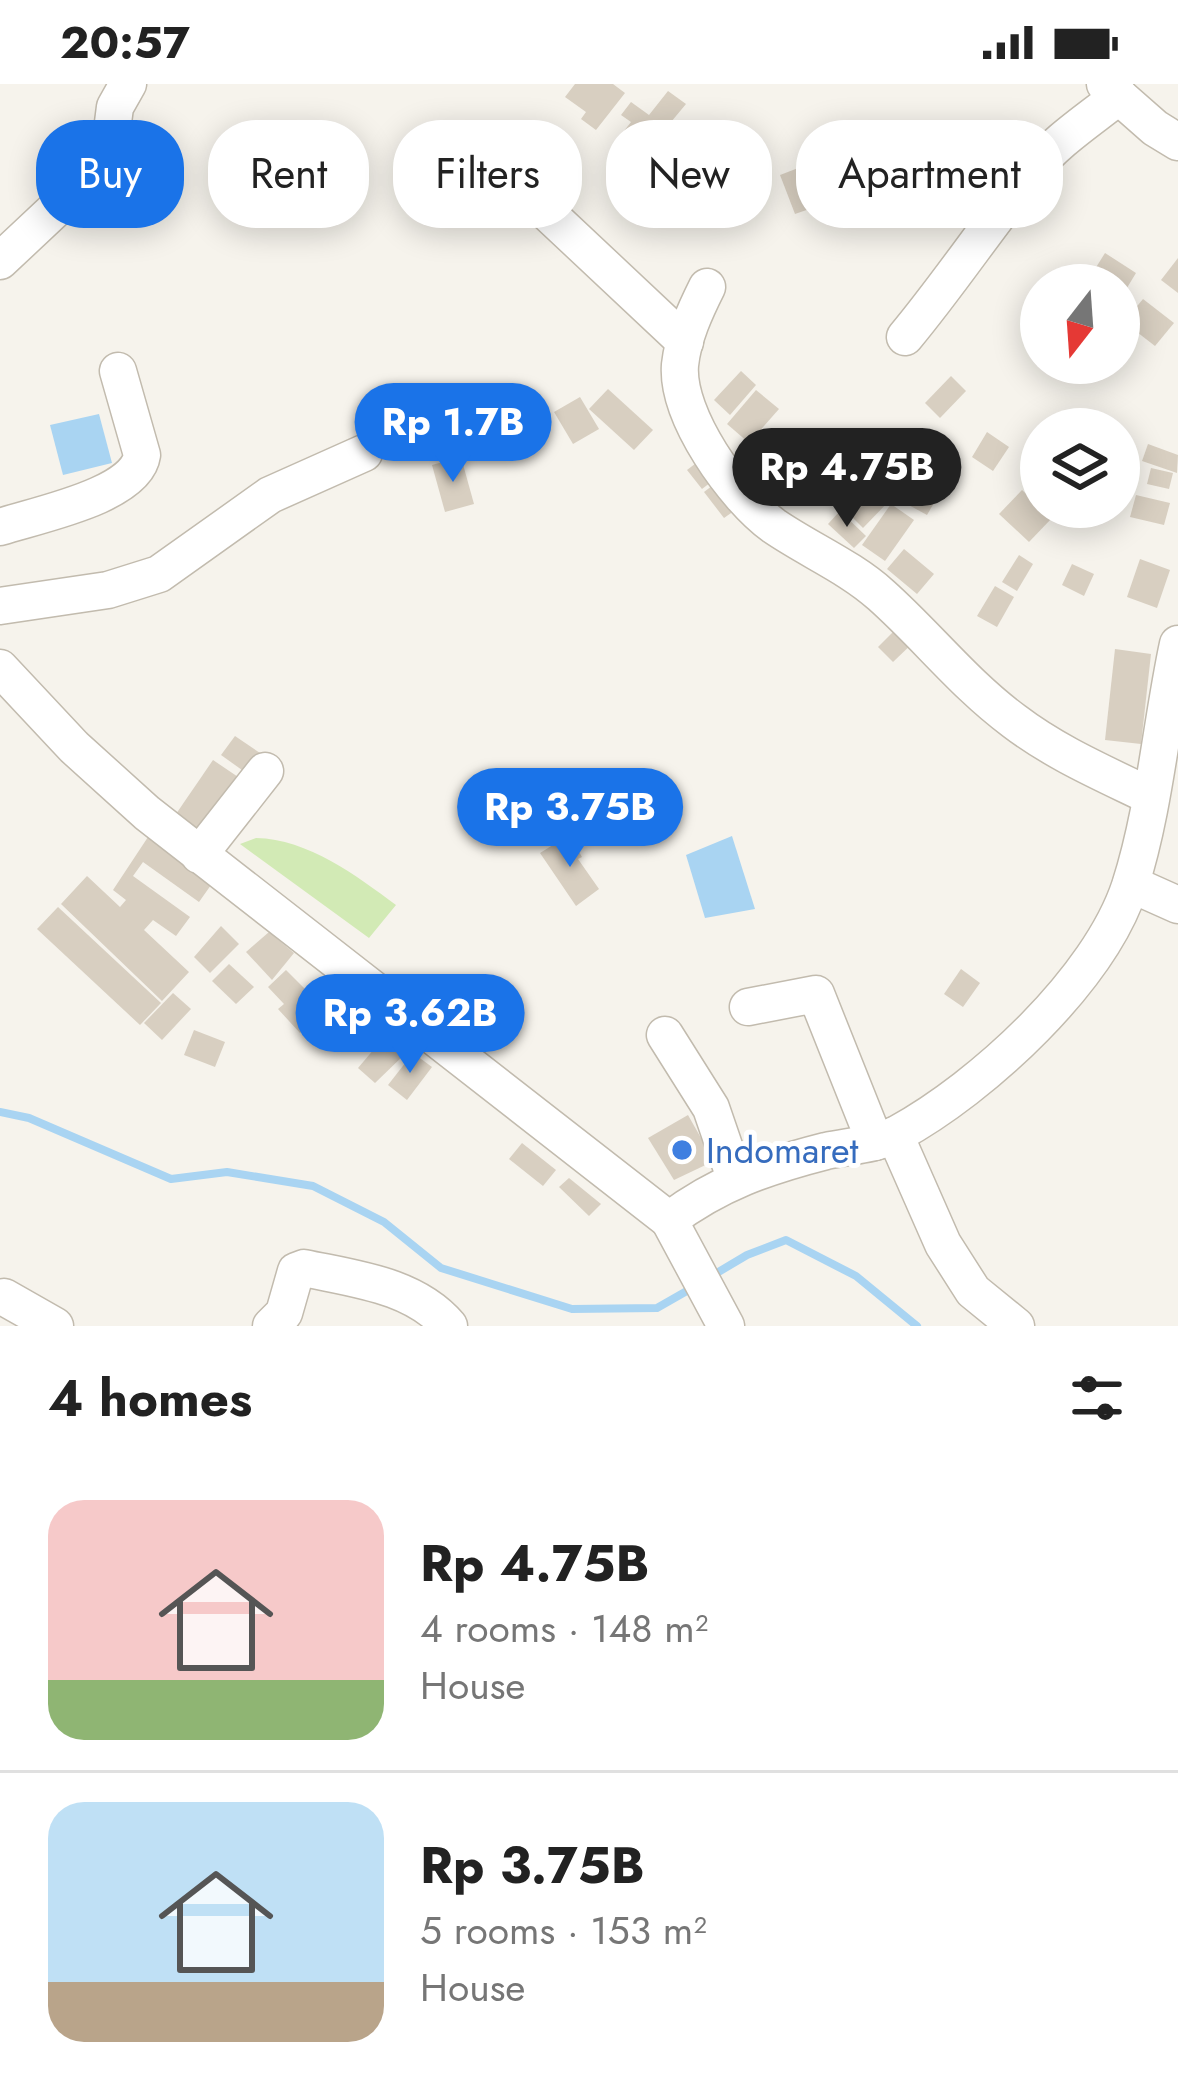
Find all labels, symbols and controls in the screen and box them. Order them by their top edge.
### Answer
text: 20:57 [60,10,190,75]
chip: Buy [36,120,184,228]
chip: Rent [208,120,369,228]
chip: Filters [393,120,582,228]
chip: New [606,120,772,228]
chip: Apartment [796,120,1063,228]
north arrow [1020,264,1140,384]
map controls [1020,264,1140,528]
pin: Rp 1.7B [342,383,564,485]
text: Rp 1.7B [382,393,524,450]
button: layers [1020,408,1140,528]
pin: Rp 4.75B [723,428,971,530]
text: Rp 4.75B [759,438,935,495]
pin: Rp 3.75B [446,768,694,870]
text: Rp 3.75B [484,778,656,835]
pin: Rp 3.62B [286,974,534,1076]
text: Rp 3.62B [323,984,497,1041]
place label: Indomaret [706,1124,859,1176]
marker: Indomaret [669,1137,695,1163]
text: 4 homes [48,1361,252,1435]
icon: filters [1064,1365,1130,1431]
text: Rp 4.75B [420,1526,649,1600]
icon: home [144,1548,288,1692]
text: 4 rooms · 148 m² [420,1600,708,1657]
text: House [420,1657,525,1714]
text: Rp 3.75B [420,1828,645,1902]
icon: home [144,1850,288,1994]
text: 5 rooms · 153 m² [420,1902,707,1959]
text: House [420,1959,525,2016]

